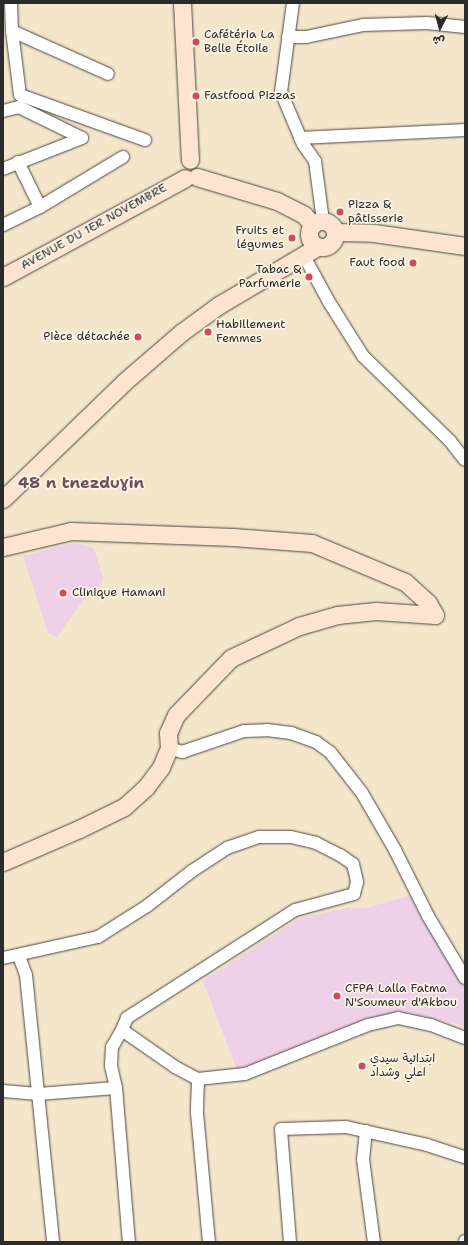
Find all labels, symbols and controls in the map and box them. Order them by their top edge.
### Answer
north arrow [420,8,460,48]
place label: Cafétéria La Belle Étoile [204,28,274,56]
text: ش [432,32,446,49]
marker: Cafétéria La Belle Étoile [191,37,201,47]
place label: Fastfood Pizzas [204,89,296,103]
marker: Fastfood Pizzas [191,91,201,101]
street label: AVENUE DU 1ER NOVEMBRE [19,181,169,273]
place label: Pizza & pâtisserie [348,198,404,226]
marker: Pizza & pâtisserie [335,207,345,217]
place label: Fruits et légumes [235,224,284,252]
marker: Fruits et légumes [287,233,297,243]
place label: Faut food [349,256,405,270]
marker: Faut food [408,258,418,268]
place label: Tabac & Parfumerie [239,263,301,291]
marker: Tabac & Parfumerie [304,272,314,282]
place label: Habillement Femmes [216,318,286,346]
marker: Habillement Femmes [203,327,213,337]
place label: Pièce détachée [43,330,130,344]
marker: Pièce détachée [133,332,143,342]
district label: 48 n tnezduɣin [18,473,144,493]
place label: Clinique Hamani [72,586,166,600]
marker: Clinique Hamani [57,587,69,599]
place label: CFPA Lalla Fatma N'Soumeur d'Akbou [345,982,457,1010]
marker: CFPA Lalla Fatma N'Soumeur d'Akbou [332,991,342,1001]
place label: ابتدائية سيدي اعلي وشداد [370,1052,435,1080]
marker: ابتدائية سيدي اعلي وشداد [357,1061,367,1071]

